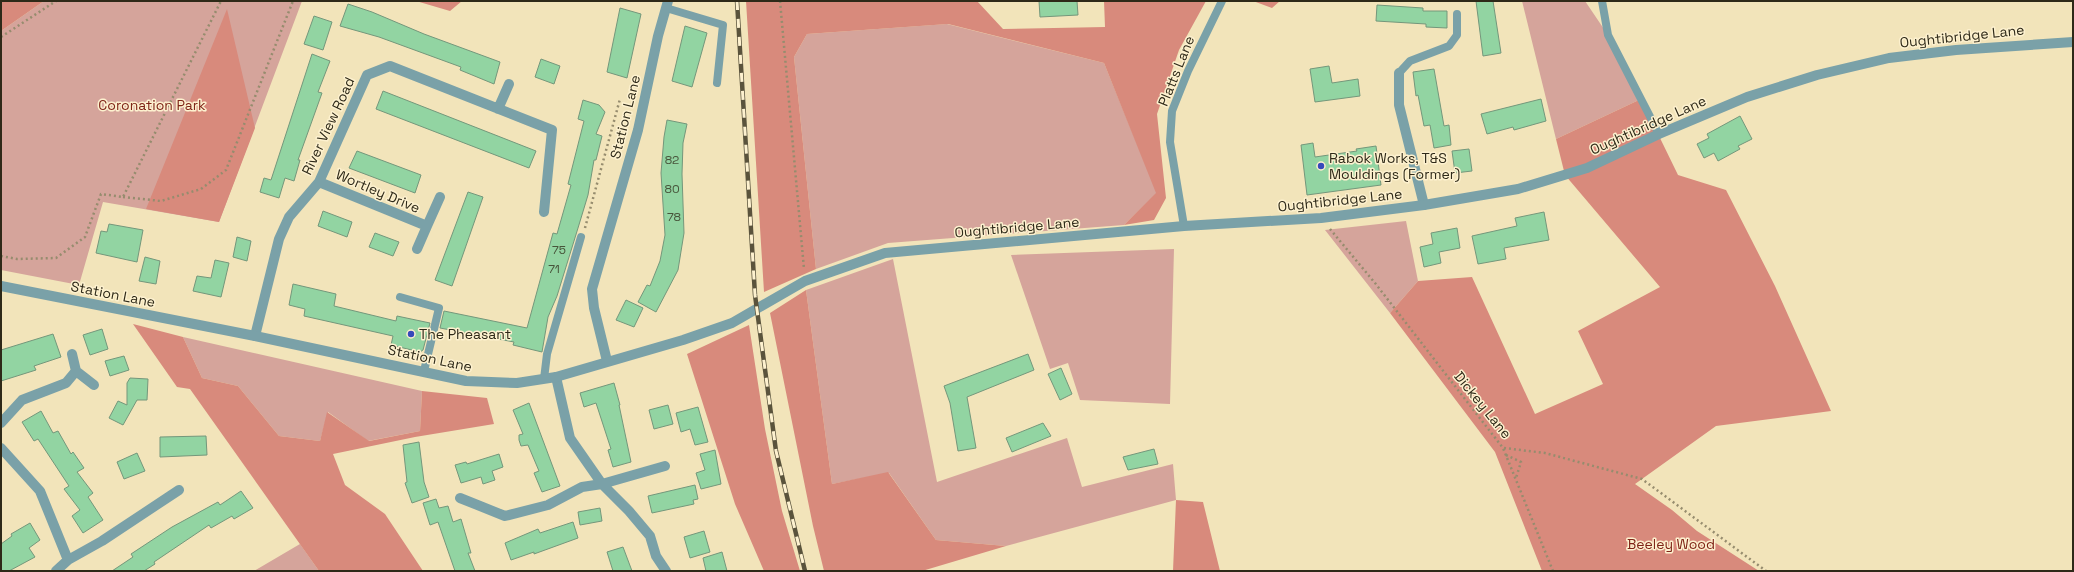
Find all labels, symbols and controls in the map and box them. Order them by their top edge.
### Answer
street label: Oughtibridge Lane [1899,20,2025,52]
street label: Platts Lane [1154,33,1198,109]
street label: Station Lane [606,73,644,161]
street label: River View Road [297,74,359,178]
street label: Oughtibridge Lane [1587,91,1709,159]
park label: Coronation Park [98,96,206,114]
place label: Rabok Works, T&S Mouldings (Former) [1329,149,1460,183]
house number: 82 [665,152,679,168]
marker: Rabok Works, T&S Mouldings (Former) [1316,161,1326,171]
street label: Wortley Drive [333,165,423,217]
house number: 80 [664,181,680,197]
street label: Oughtibridge Lane [1277,184,1403,216]
house number: 78 [667,209,681,225]
street label: Oughtibridge Lane [954,213,1080,241]
house number: 75 [552,242,566,258]
house number: 71 [548,261,560,277]
street label: Station Lane [69,277,157,311]
place label: The Pheasant [419,325,511,343]
marker: The Pheasant [406,329,416,339]
street label: Station Lane [386,340,474,376]
street label: Dickey Lane [1450,368,1516,442]
park label: Beeley Wood [1627,535,1715,553]

